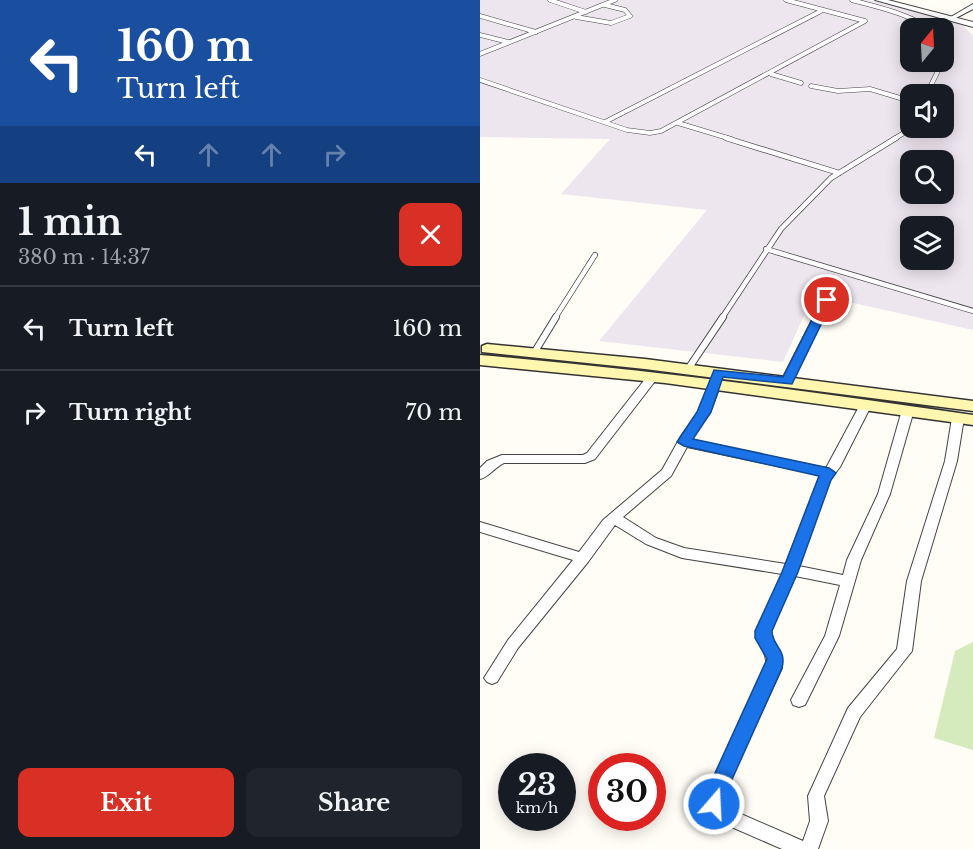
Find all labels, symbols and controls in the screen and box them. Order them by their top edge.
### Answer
north arrow [900,18,954,72]
map controls [900,18,954,270]
text: 160 m [117,20,253,72]
icon: left [18,24,96,102]
text: Turn left [117,72,240,105]
button: sound [900,84,954,138]
icon: left [129,138,162,171]
icon: ahead [192,138,225,171]
icon: ahead [255,138,288,171]
icon: right [318,138,351,171]
button: search [900,150,954,204]
text: 1 min [18,200,122,245]
button: close [399,203,462,266]
button: layers [900,216,954,270]
text: 380 m · 14:37 [18,245,150,269]
pin [801,274,852,325]
icon: arrive [810,283,843,316]
icon: left [18,312,51,345]
text: Turn left [69,315,174,342]
text: 160 m [392,315,462,342]
icon: right [18,396,51,429]
text: Turn right [69,399,191,426]
text: 70 m [405,399,462,426]
speed limit sign: 30 [588,753,666,831]
text: 23 [518,766,556,803]
button: Exit [18,768,234,837]
button: Share [246,768,462,837]
position arrow [682,772,746,836]
text: km/h [516,798,558,817]

